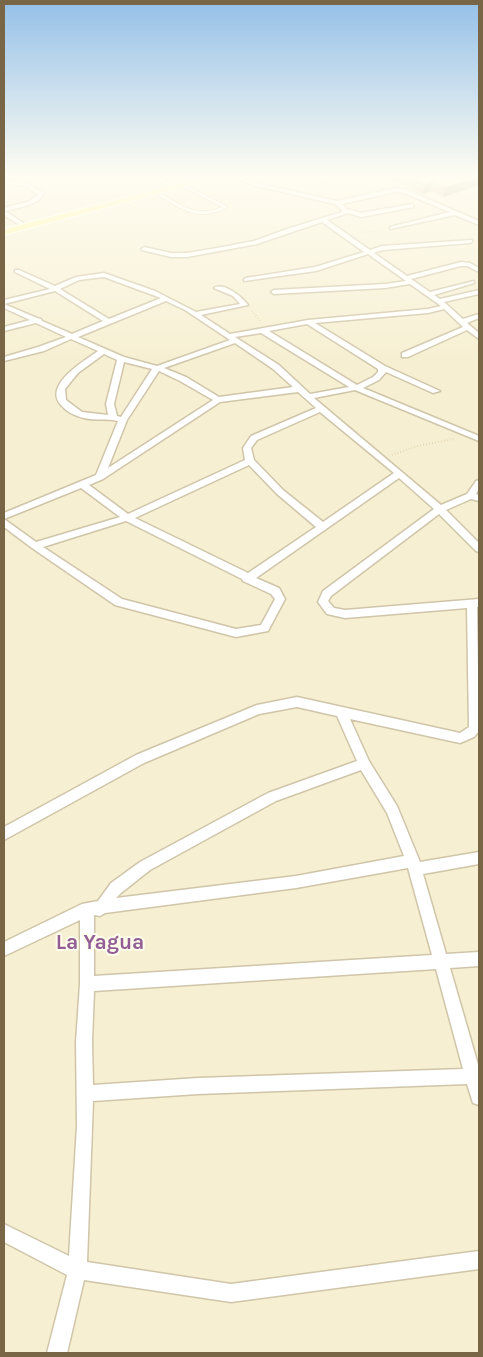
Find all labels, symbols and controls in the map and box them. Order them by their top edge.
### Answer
district label: La Yagua [56,930,144,956]

